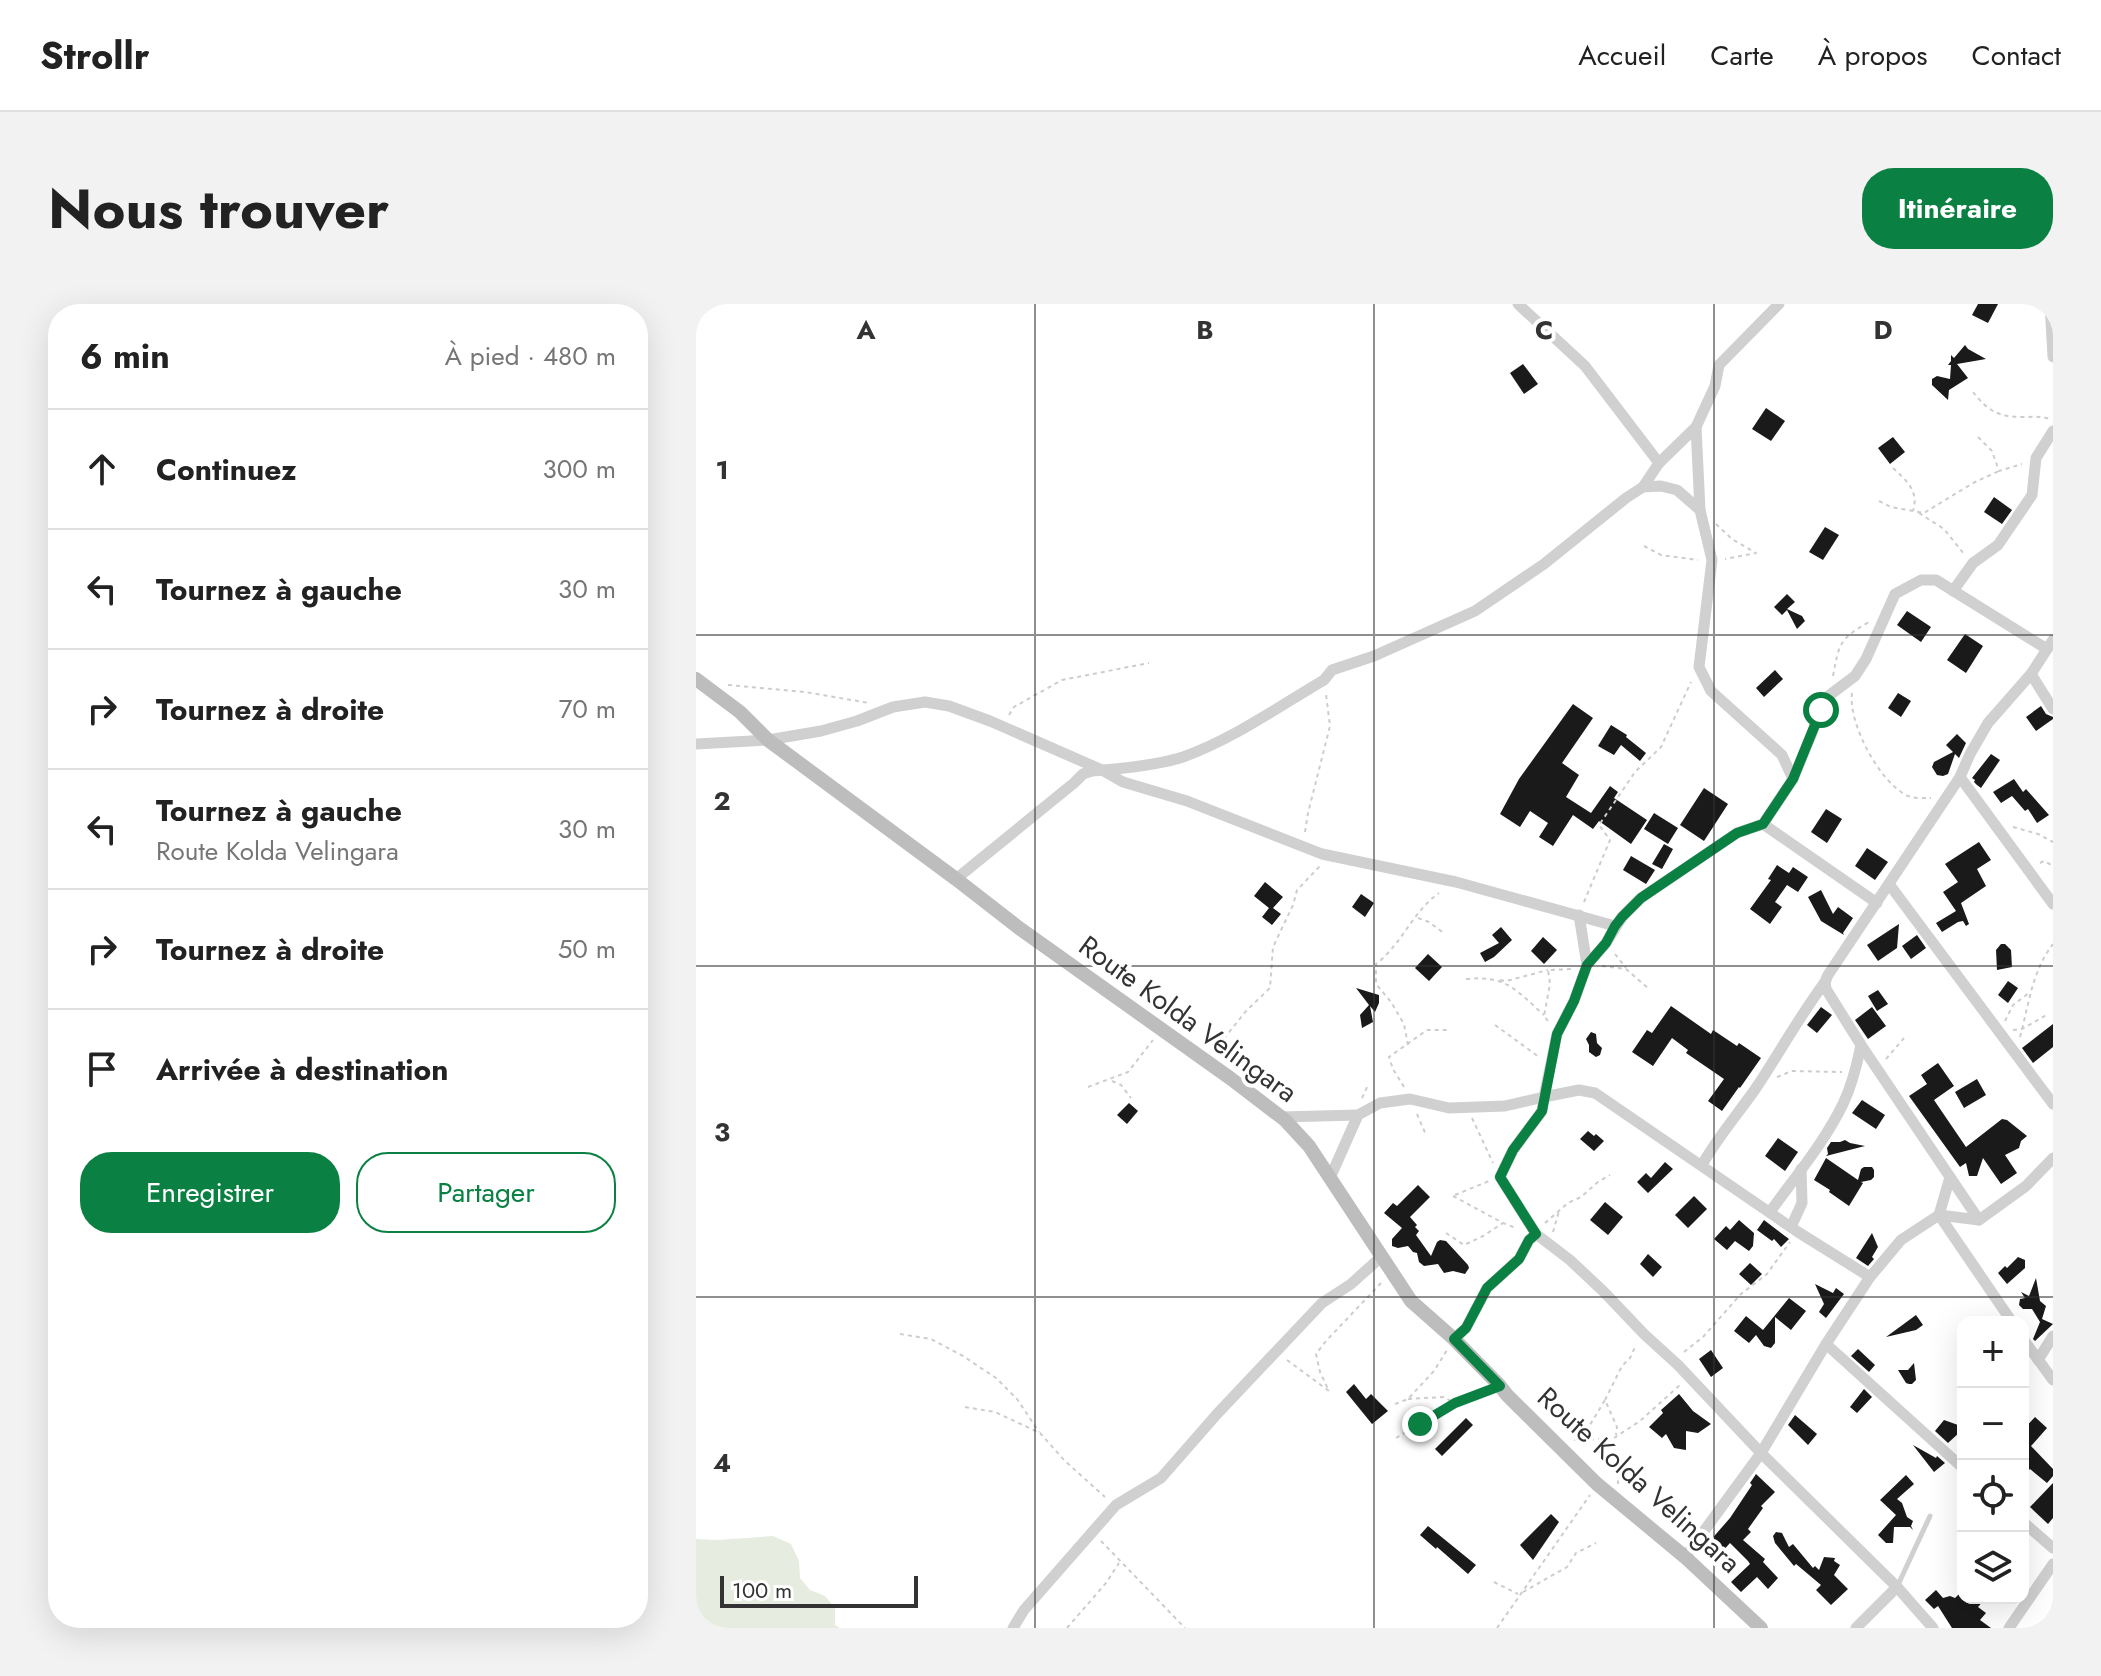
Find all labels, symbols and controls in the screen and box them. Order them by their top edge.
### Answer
text: Strollr [40,28,149,83]
text: Accueil [1578,35,1666,76]
text: Carte [1710,35,1774,76]
text: À propos [1818,35,1928,76]
text: Contact [1972,35,2061,76]
text: Nous trouver [48,168,389,249]
button: Itinéraire [1862,168,2053,249]
text: A [855,311,876,349]
text: B [1196,311,1214,349]
text: C [1535,311,1553,349]
text: D [1873,311,1893,349]
text: 6 min [80,332,170,381]
text: À pied · 480 m [445,337,616,375]
icon: ahead [80,447,124,491]
text: Continuez [156,448,297,491]
text: 300 m [543,450,616,488]
text: 1 [715,451,729,489]
icon: left [80,567,124,611]
text: Tournez à gauche [156,568,402,611]
text: 30 m [558,570,616,608]
icon: right [80,687,124,731]
text: Tournez à droite [156,688,384,731]
text: 70 m [559,690,616,728]
route start [1803,692,1839,728]
text: 2 [713,782,731,820]
text: Tournez à gauche [156,789,402,832]
icon: left [80,807,124,851]
text: 30 m [558,810,616,848]
text: Route Kolda Velingara [156,832,399,870]
street label: Route Kolda Velingara [1070,926,1306,1112]
icon: right [80,927,124,971]
text: Tournez à droite [156,928,384,971]
text: 50 m [558,930,616,968]
icon: arrive [80,1047,124,1091]
text: Arrivée à destination [156,1048,448,1091]
text: 3 [714,1113,730,1151]
button: Enregistrer [80,1152,340,1233]
button: Partager [356,1152,616,1233]
map controls [1957,1316,2029,1604]
button: + [1957,1316,2029,1388]
street label: Route Kolda Velingara [1528,1377,1750,1583]
button: − [1957,1388,2029,1460]
route end [1402,1406,1438,1442]
text: 4 [713,1444,731,1482]
button: locate [1957,1460,2029,1532]
button: layers [1957,1532,2029,1604]
scale bar [720,1572,918,1608]
text: 100 m [732,1574,792,1606]

